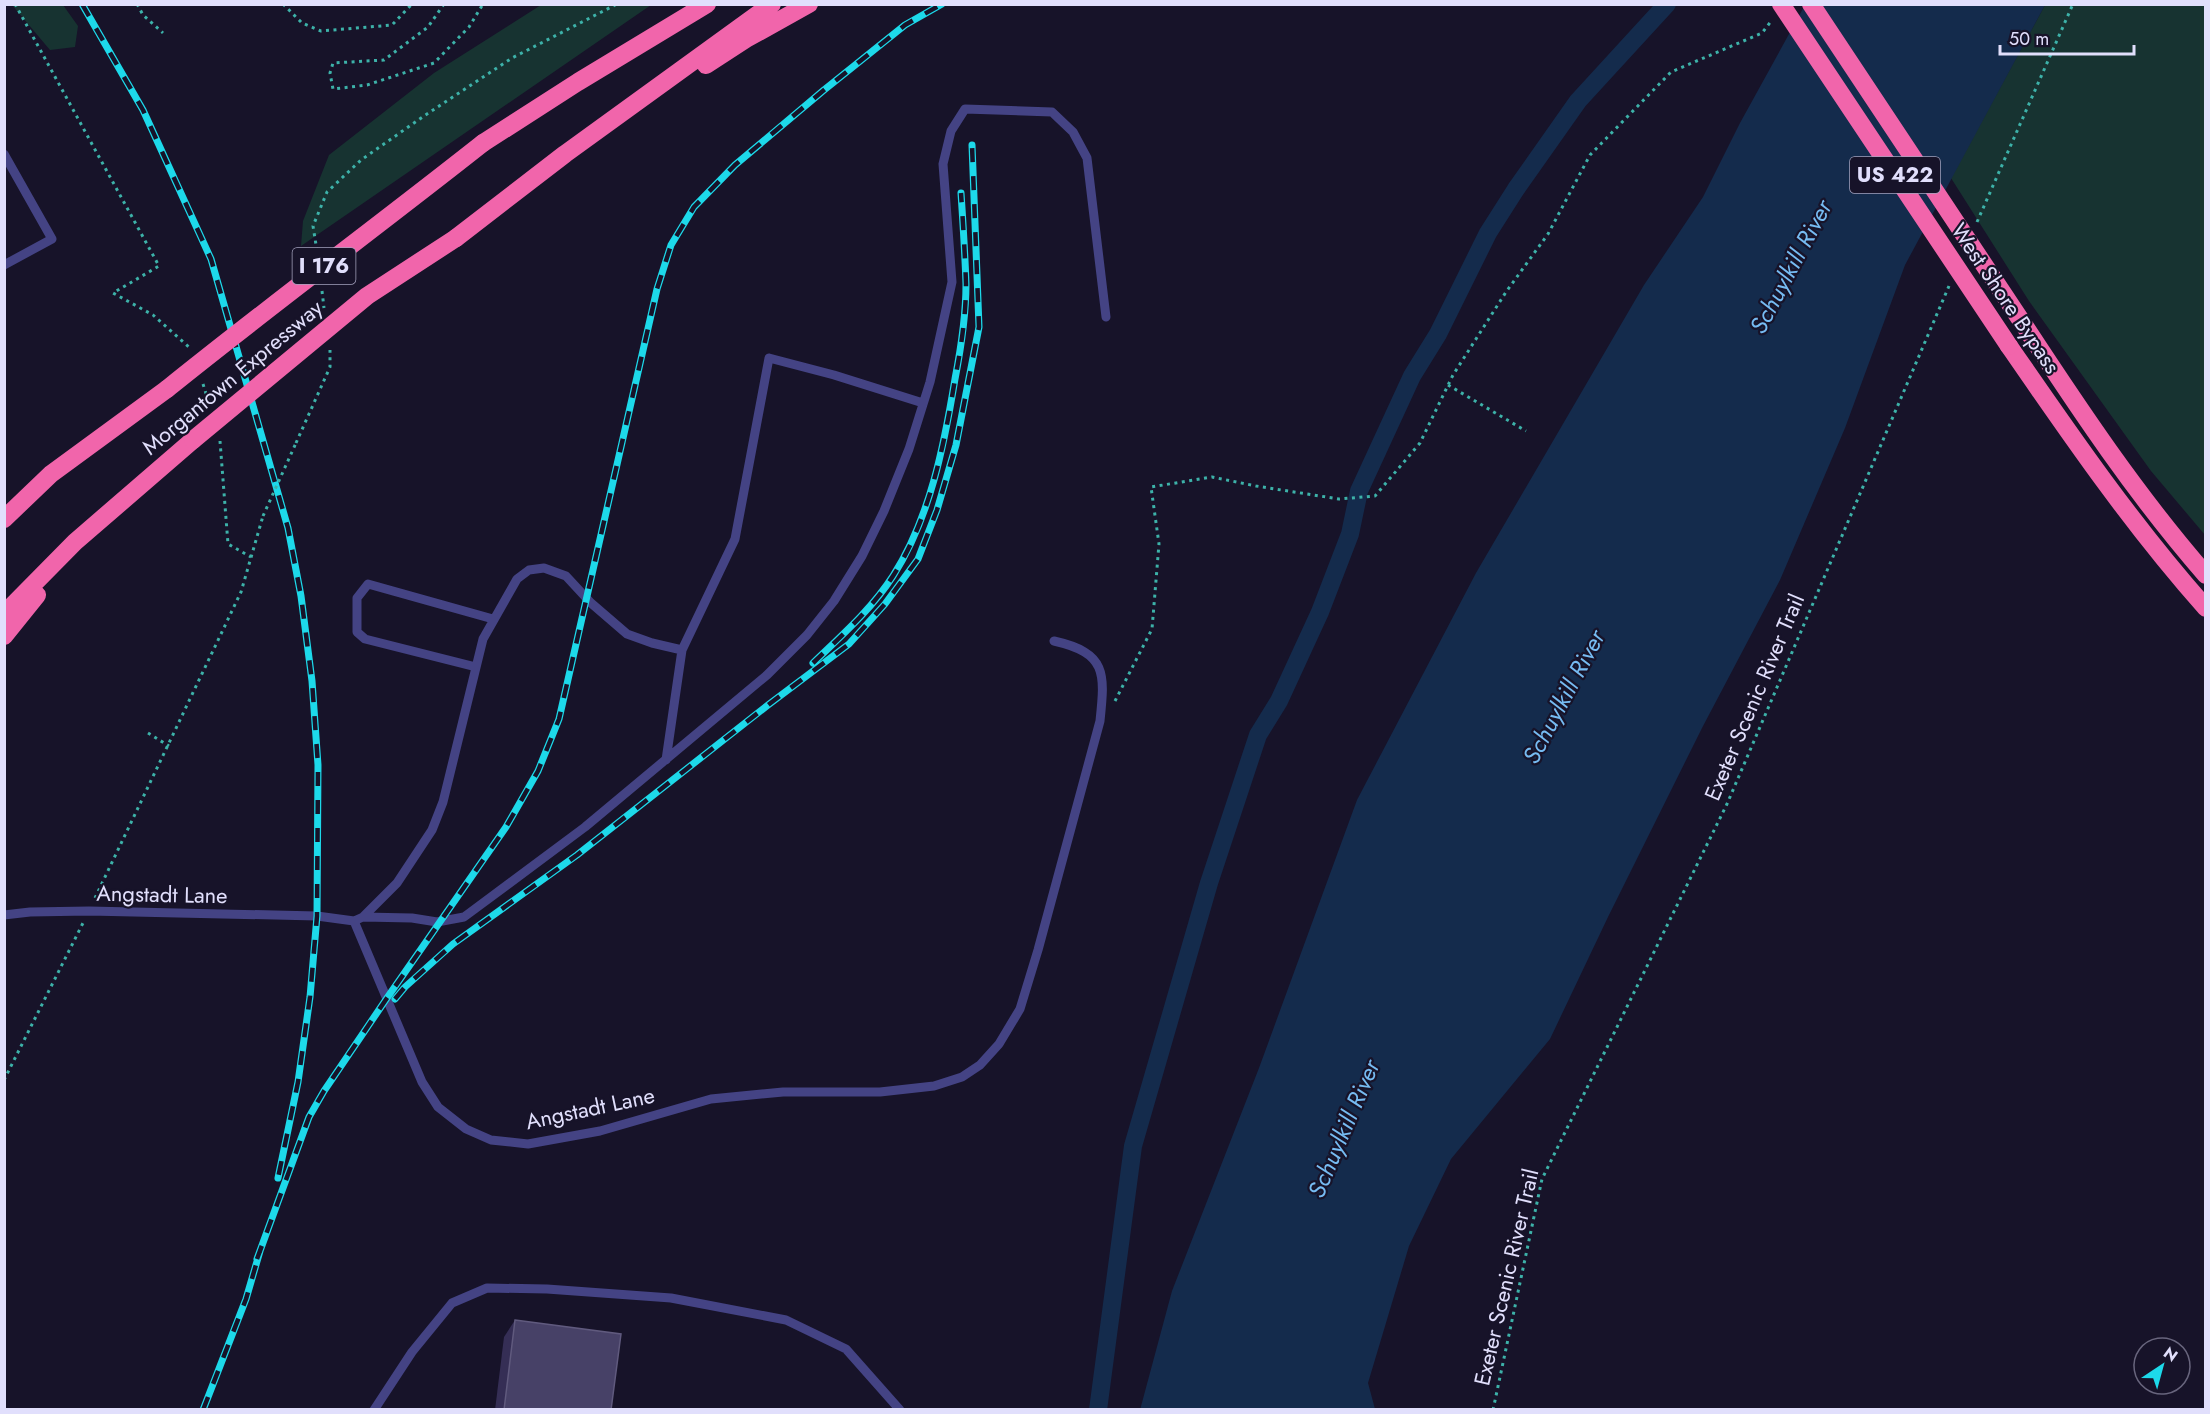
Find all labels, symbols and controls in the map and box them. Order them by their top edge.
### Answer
scale bar [2000,18,2134,56]
text: 50 m [2009,26,2049,52]
road number: US 422 [1850,157,1940,193]
water label: Schuylkill River [1741,192,1841,340]
street label: West Shore Bypass [1944,216,2068,380]
road number: I 176 [292,248,356,284]
street label: Morgantown Expressway [135,292,329,462]
street label: Exeter Scenic River Trail [1696,589,1812,805]
water label: Schuylkill River [1514,622,1614,770]
street label: Angstadt Lane [96,877,228,911]
water label: Schuylkill River [1299,1052,1389,1203]
street label: Angstadt Lane [523,1079,657,1137]
street label: Exeter Scenic River Trail [1465,1165,1547,1389]
north arrow [2132,1336,2192,1396]
text: N [2159,1341,2182,1367]

